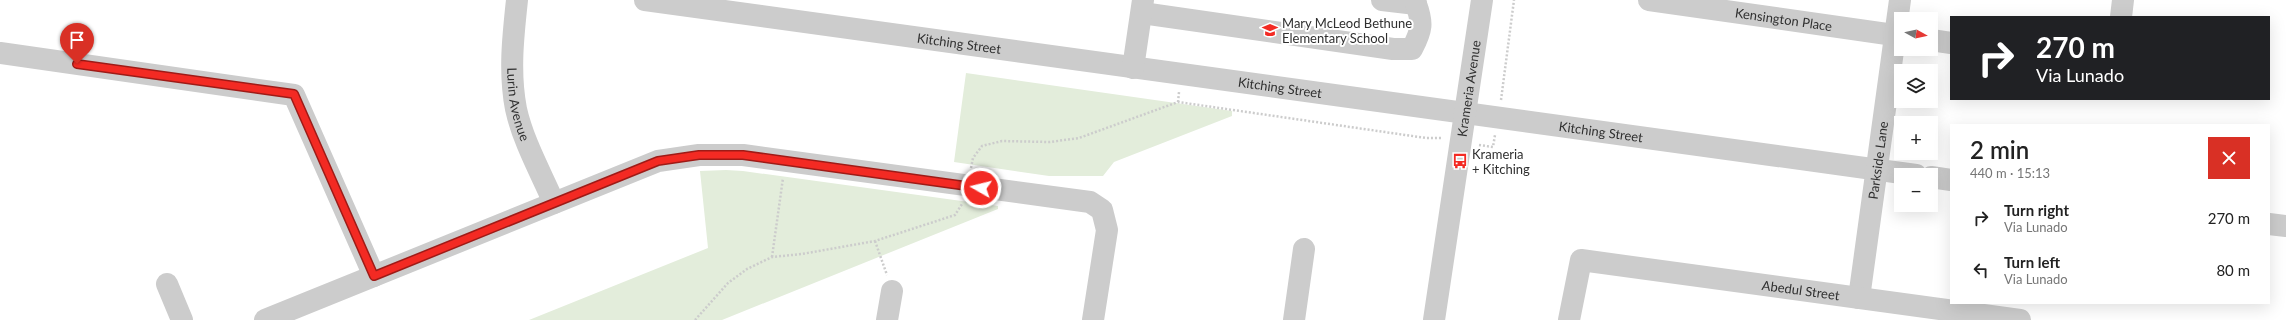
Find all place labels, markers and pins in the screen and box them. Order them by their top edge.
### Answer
place label: Mary McLeod Bethune Elementary School [1282,15,1412,46]
school or university icon: Mary McLeod Bethune Elementary School [1261,21,1279,39]
pin [60,23,94,64]
place label: Krameria + Kitching [1472,146,1530,177]
bus stop icon: Krameria + Kitching [1451,152,1469,170]

